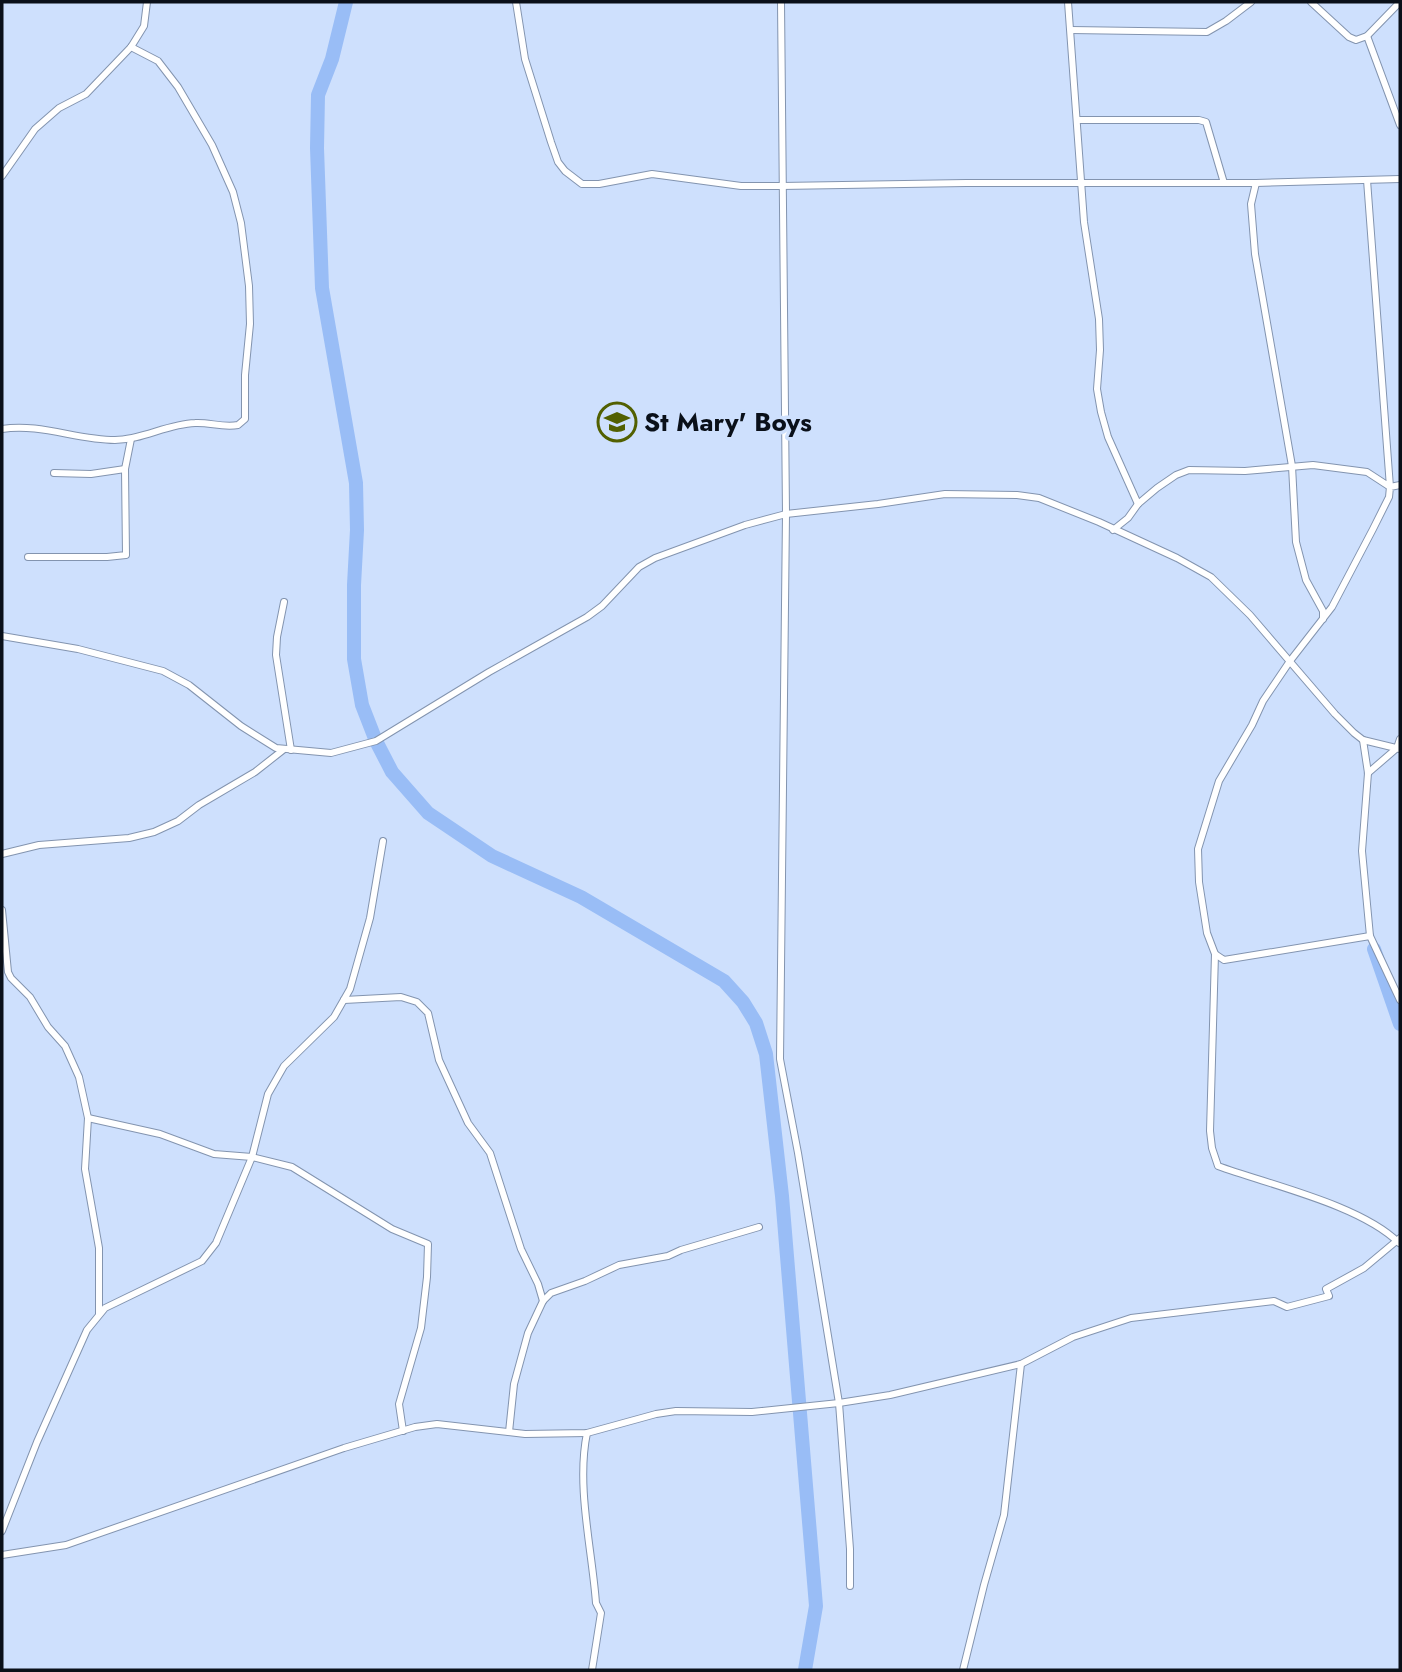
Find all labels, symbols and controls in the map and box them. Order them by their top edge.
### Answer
school or university icon: St Mary' Boys [596,401,638,443]
place label: St Mary' Boys [644,403,812,441]

